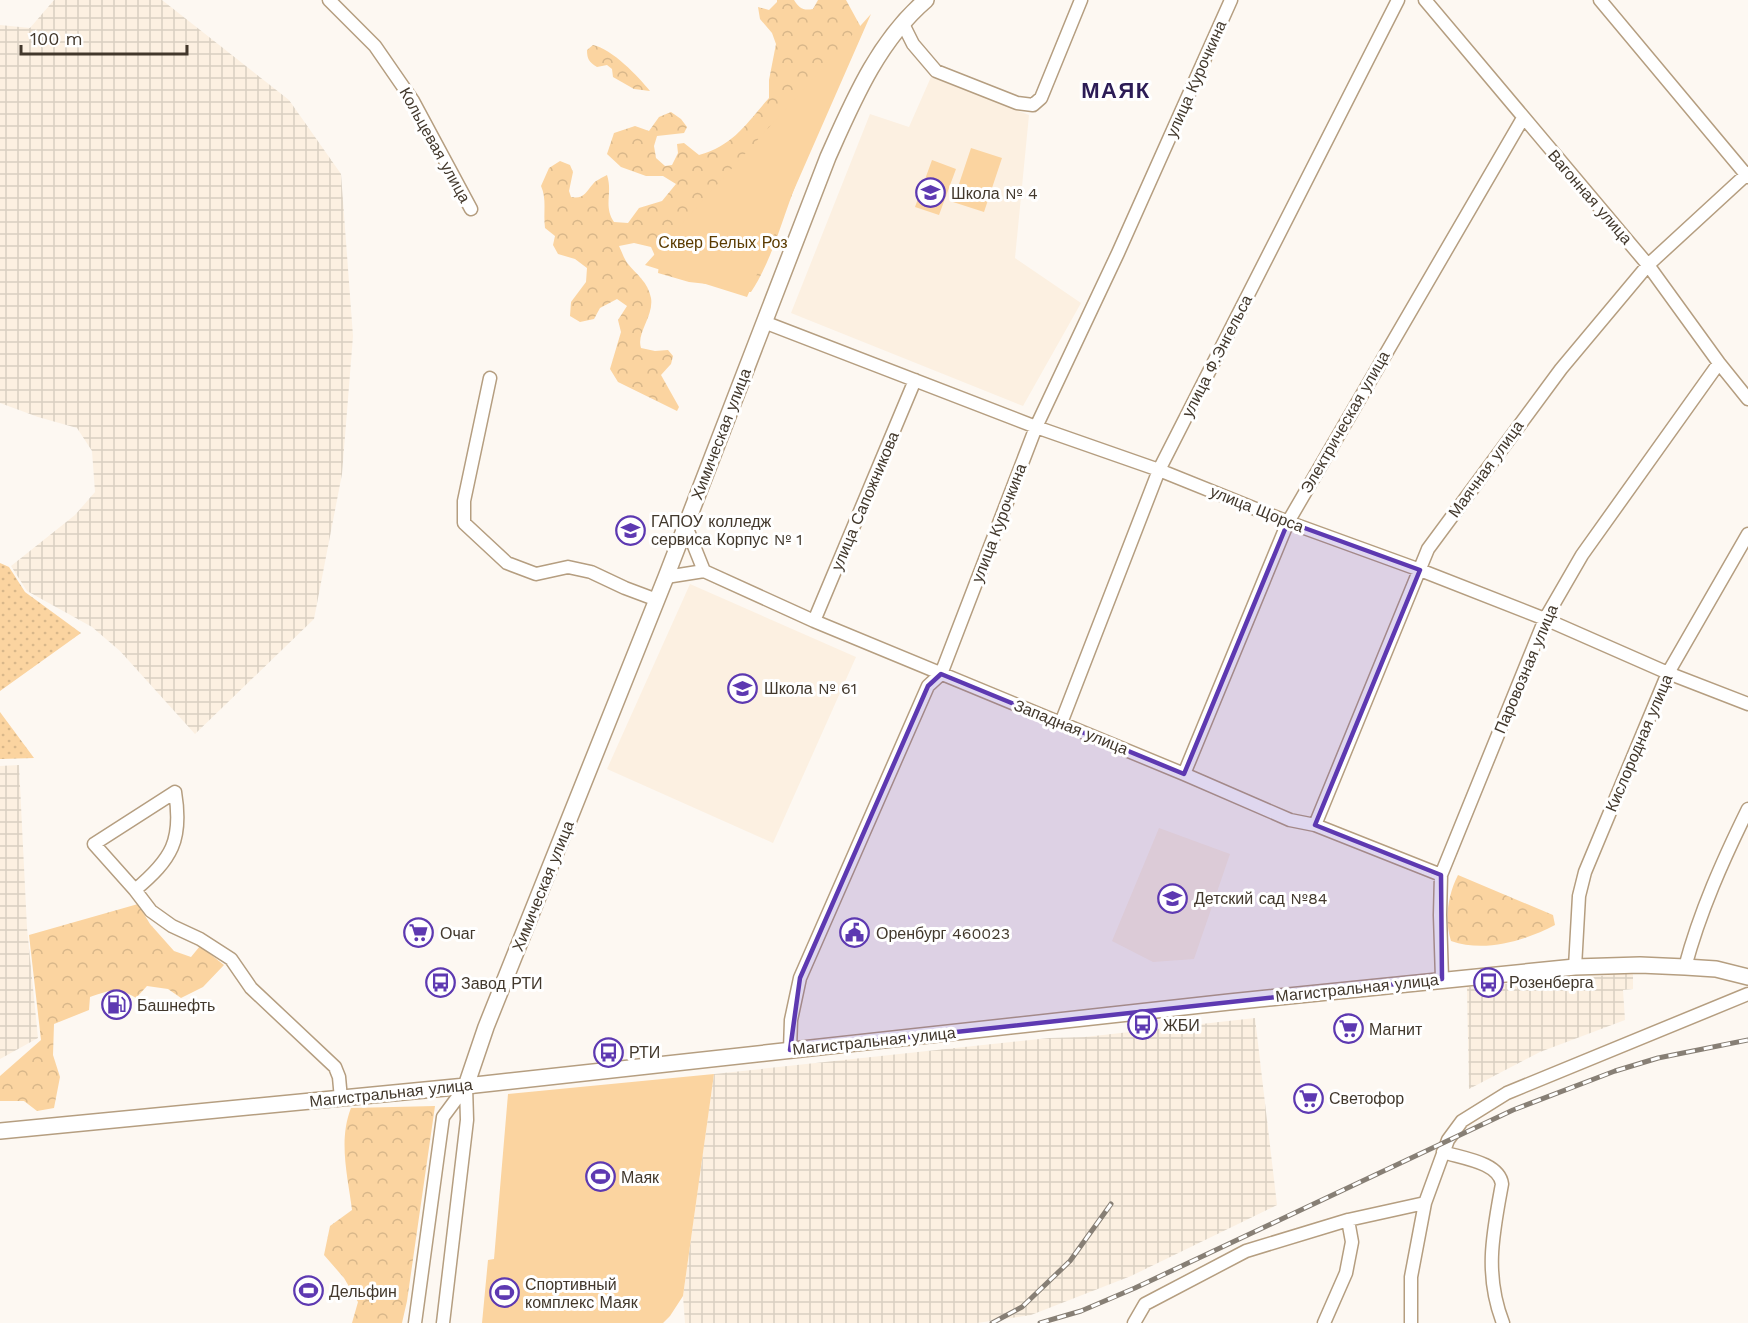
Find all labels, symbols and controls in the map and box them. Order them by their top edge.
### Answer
street label: улица Курочкина [1162,17,1230,140]
scale bar [21,18,188,56]
text: 100 m [30,28,83,49]
district label: МАЯК [1081,78,1151,103]
street label: Кольцевая улица [395,84,475,206]
street label: Вагонная улица [1544,146,1636,248]
school or university icon: Школа № 4 [914,177,946,209]
place label: Школа № 4 [951,184,1038,203]
park label: Сквер Белых Роз [658,233,788,252]
street label: улица Ф.Энгельса [1178,292,1256,420]
street label: Электрическая улица [1296,347,1394,497]
street label: Химическая улица [687,366,755,502]
street label: Маячная улица [1444,417,1528,521]
street label: улица Сапожникова [827,429,903,573]
street label: улица Курочкина [968,461,1030,585]
street label: улица Щорса [1207,482,1307,536]
place label: ГАПОУ колледж сервиса Корпус № 1 [651,512,803,549]
school or university icon: ГАПОУ колледж сервиса Корпус № 1 [614,514,646,546]
street label: Паровозная улица [1490,601,1562,736]
street label: Кислородная улица [1601,671,1677,815]
school or university icon: Школа № 61 [727,672,759,704]
place label: Школа № 61 [764,679,857,698]
street label: Западная улица [1011,695,1131,759]
street label: Химическая улица [508,818,578,954]
school or university icon: Детский сад №84 [1157,882,1189,914]
place label: Детский сад №84 [1194,889,1328,908]
supermarket icon: Очаг [403,917,435,949]
public building icon: Оренбург 460023 [839,917,871,949]
place label: Очаг [440,924,476,943]
place label: Оренбург 460023 [876,924,1010,943]
bus stop icon: Розенберга [1472,966,1504,998]
bus stop icon: Завод РТИ [424,967,456,999]
street label: Магистральная улица [1275,970,1440,1006]
place label: Розенберга [1509,973,1594,992]
place label: Завод РТИ [461,974,542,993]
fuel station icon: Башнефть [100,989,132,1021]
place label: Башнефть [137,996,215,1015]
bus stop icon: ЖБИ [1126,1009,1158,1041]
supermarket icon: Магнит [1332,1013,1364,1045]
place label: ЖБИ [1163,1016,1200,1035]
place label: Магнит [1369,1020,1423,1039]
street label: Магистральная улица [792,1023,957,1059]
bus stop icon: РТИ [592,1036,624,1068]
place label: РТИ [629,1043,660,1062]
street label: Магистральная улица [309,1075,474,1111]
supermarket icon: Светофор [1292,1082,1324,1114]
place label: Светофор [1329,1089,1404,1108]
sports icon: Маяк [584,1161,616,1193]
place label: Маяк [621,1168,660,1187]
sports icon: Дельфин [292,1275,324,1307]
place label: Спортивный комплекс Маяк [525,1275,639,1312]
sports icon: Спортивный комплекс Маяк [488,1277,520,1309]
place label: Дельфин [329,1282,397,1301]

